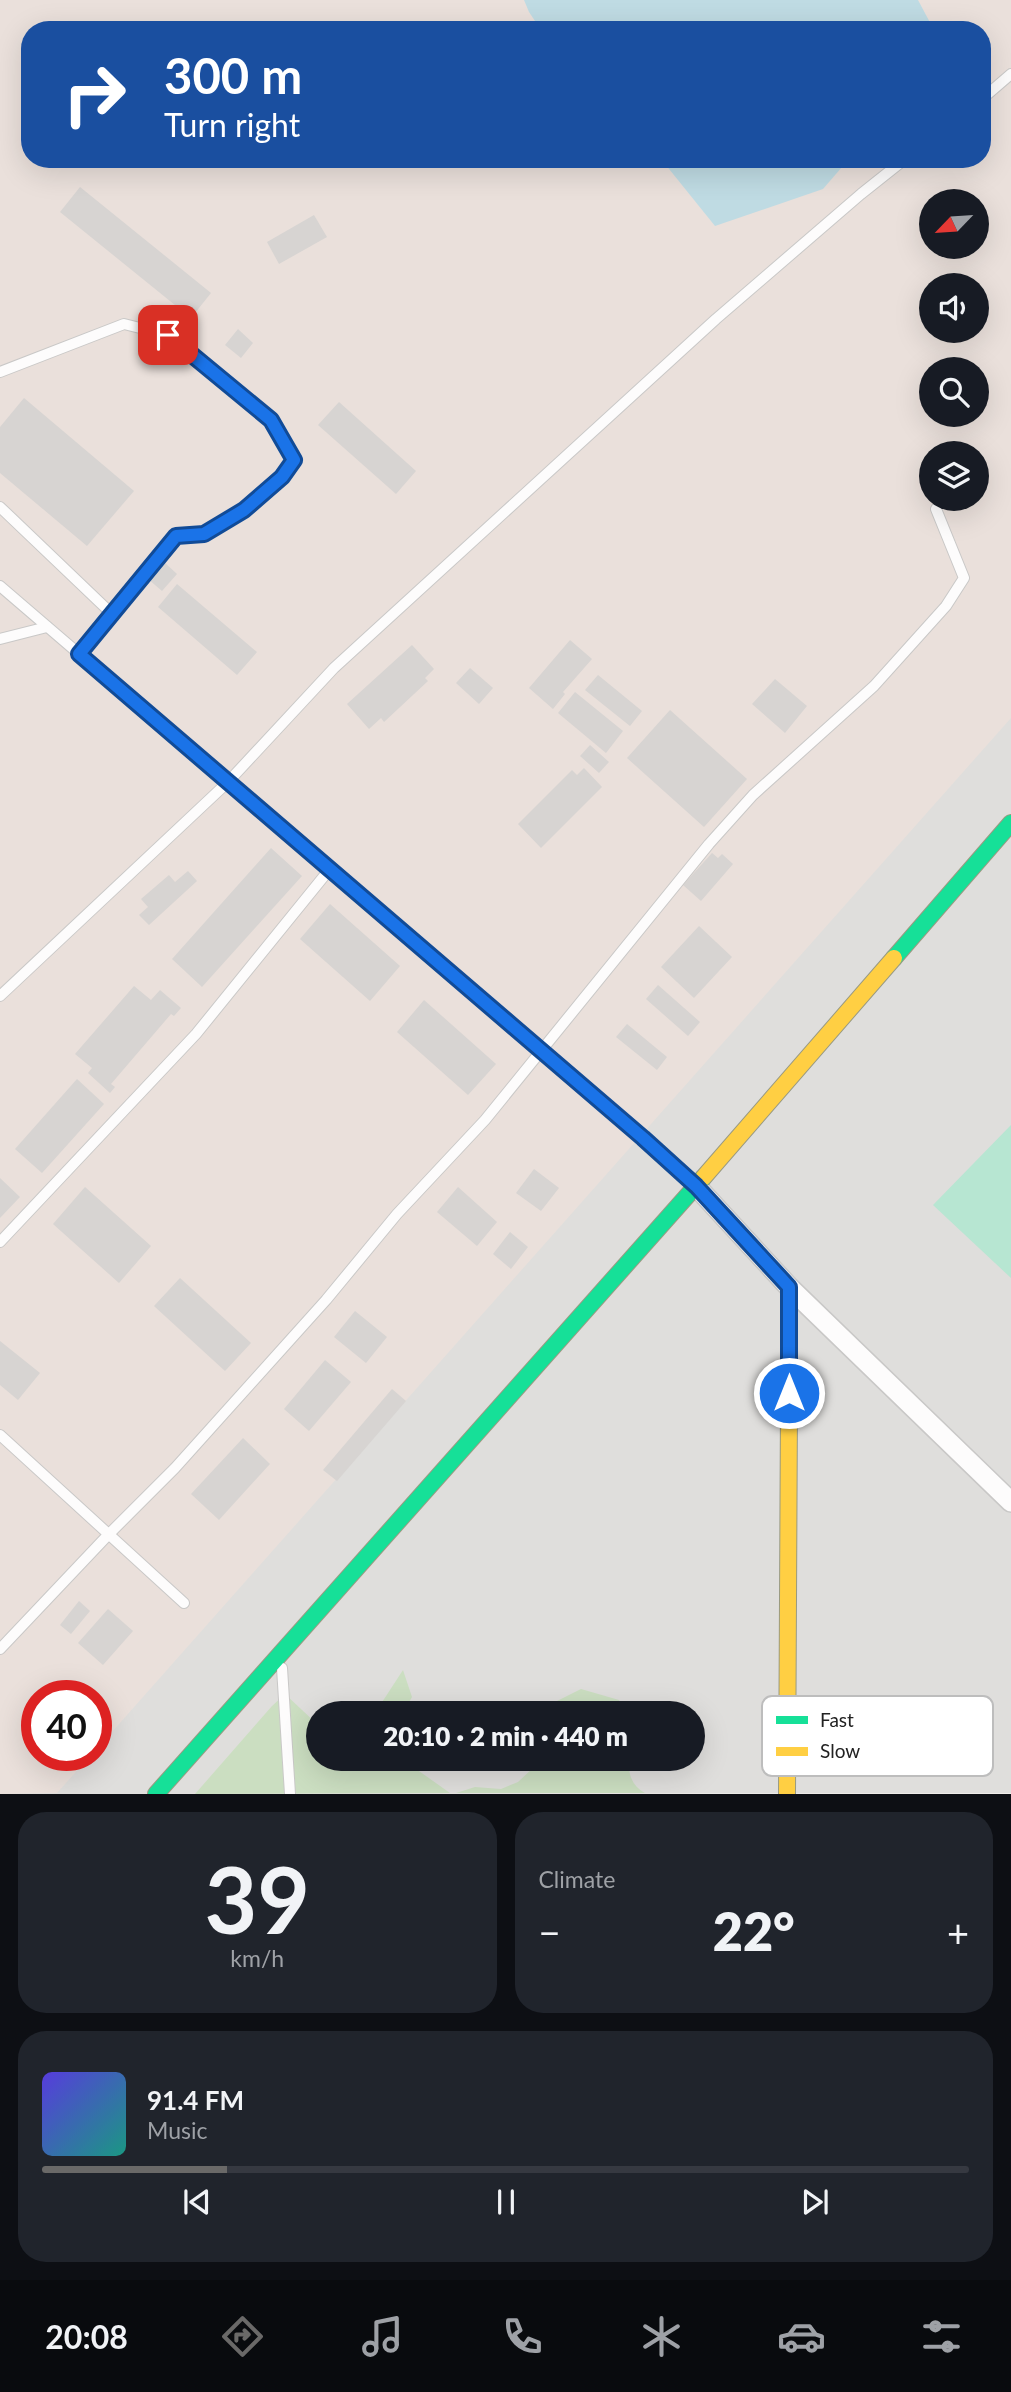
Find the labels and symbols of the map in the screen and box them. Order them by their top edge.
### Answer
north arrow [919,189,989,259]
pin [138,305,198,365]
position arrow [752,1356,826,1430]
speed limit sign: 40 [21,1680,112,1771]
legend [762,1696,993,1776]
text: Fast [820,1708,854,1731]
text: Slow [820,1739,860,1762]

